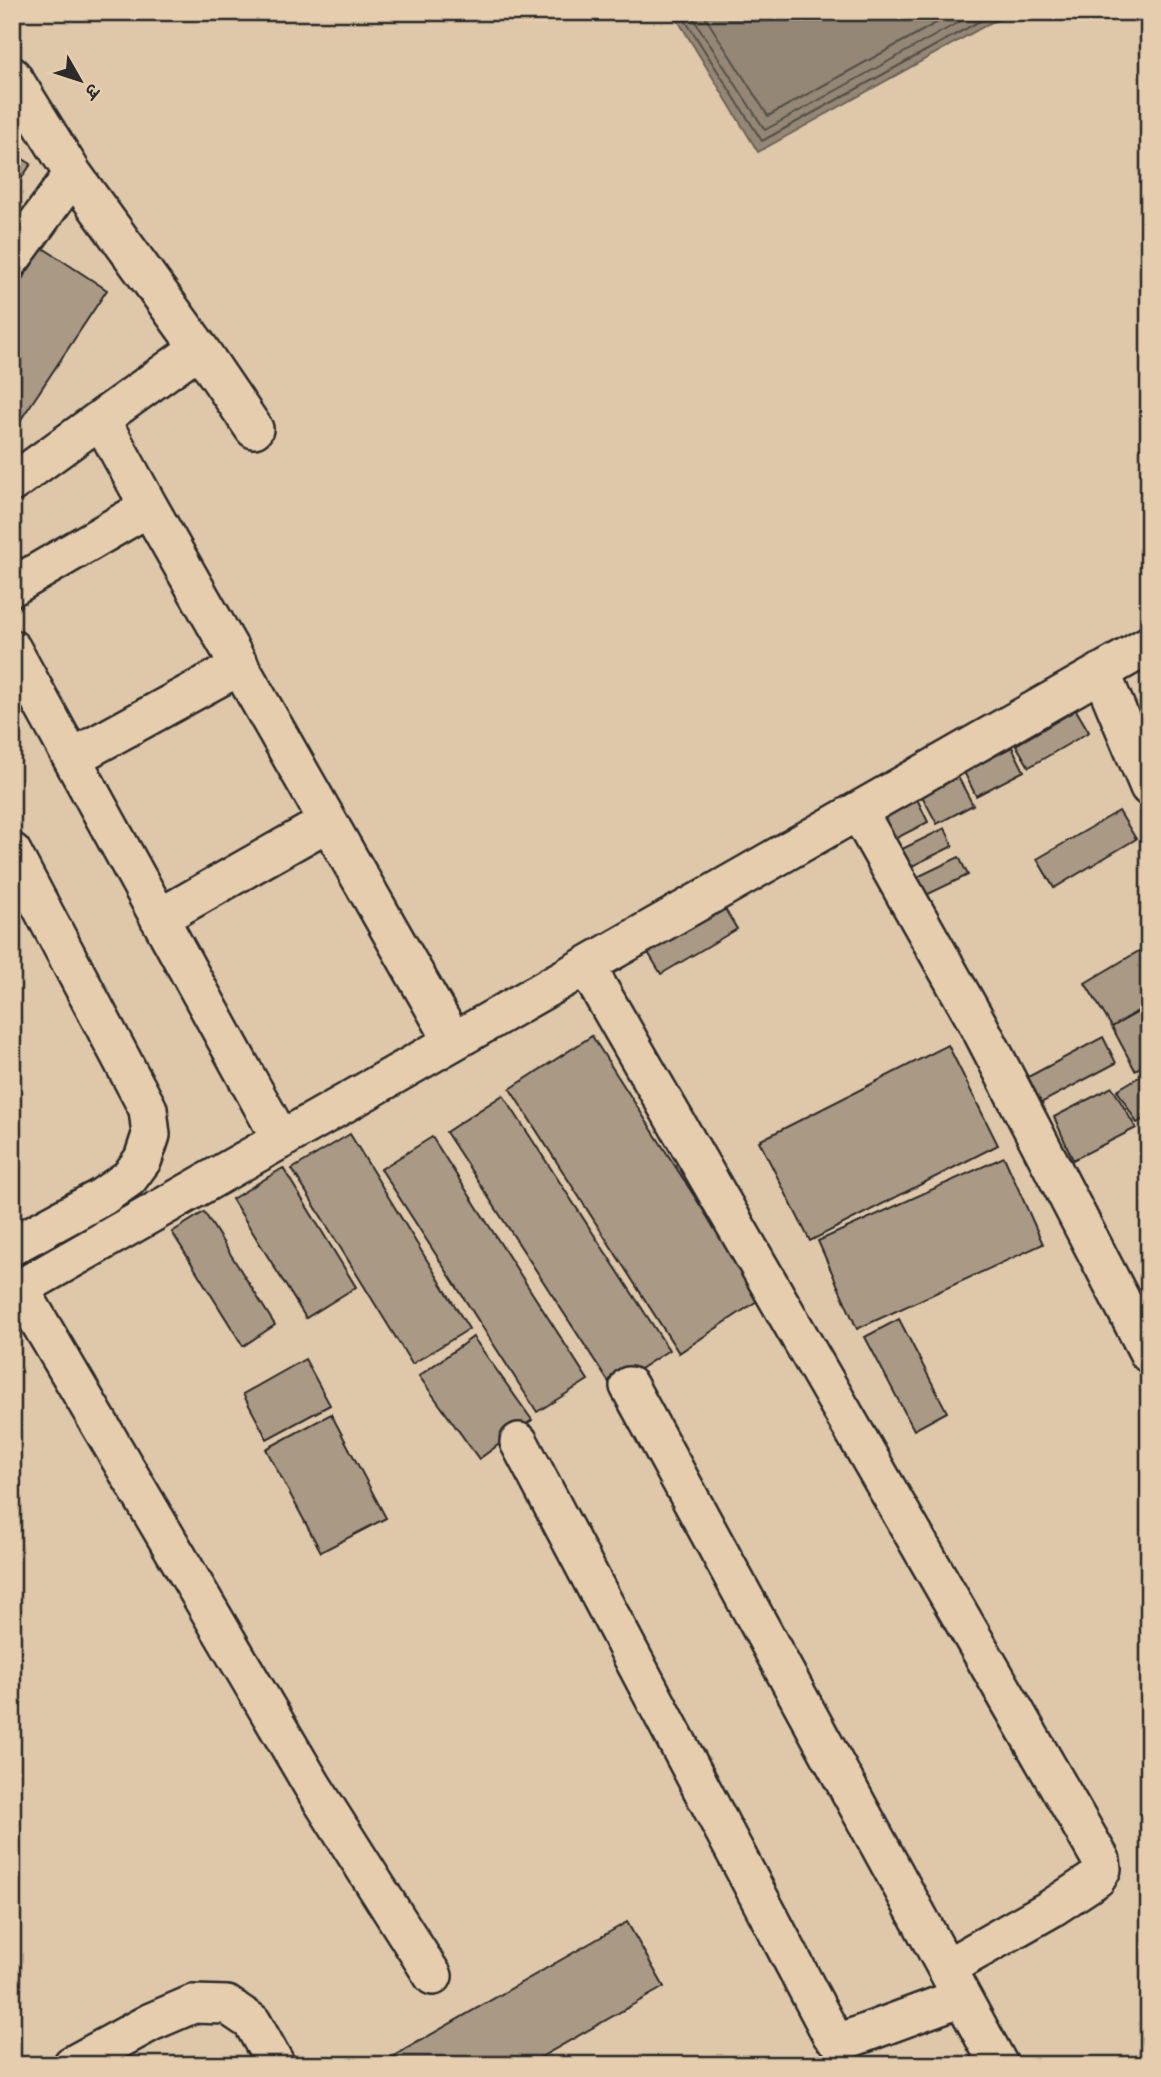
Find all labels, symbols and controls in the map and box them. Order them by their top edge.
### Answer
north arrow [46,46,116,116]
text: उ [74,75,107,107]

